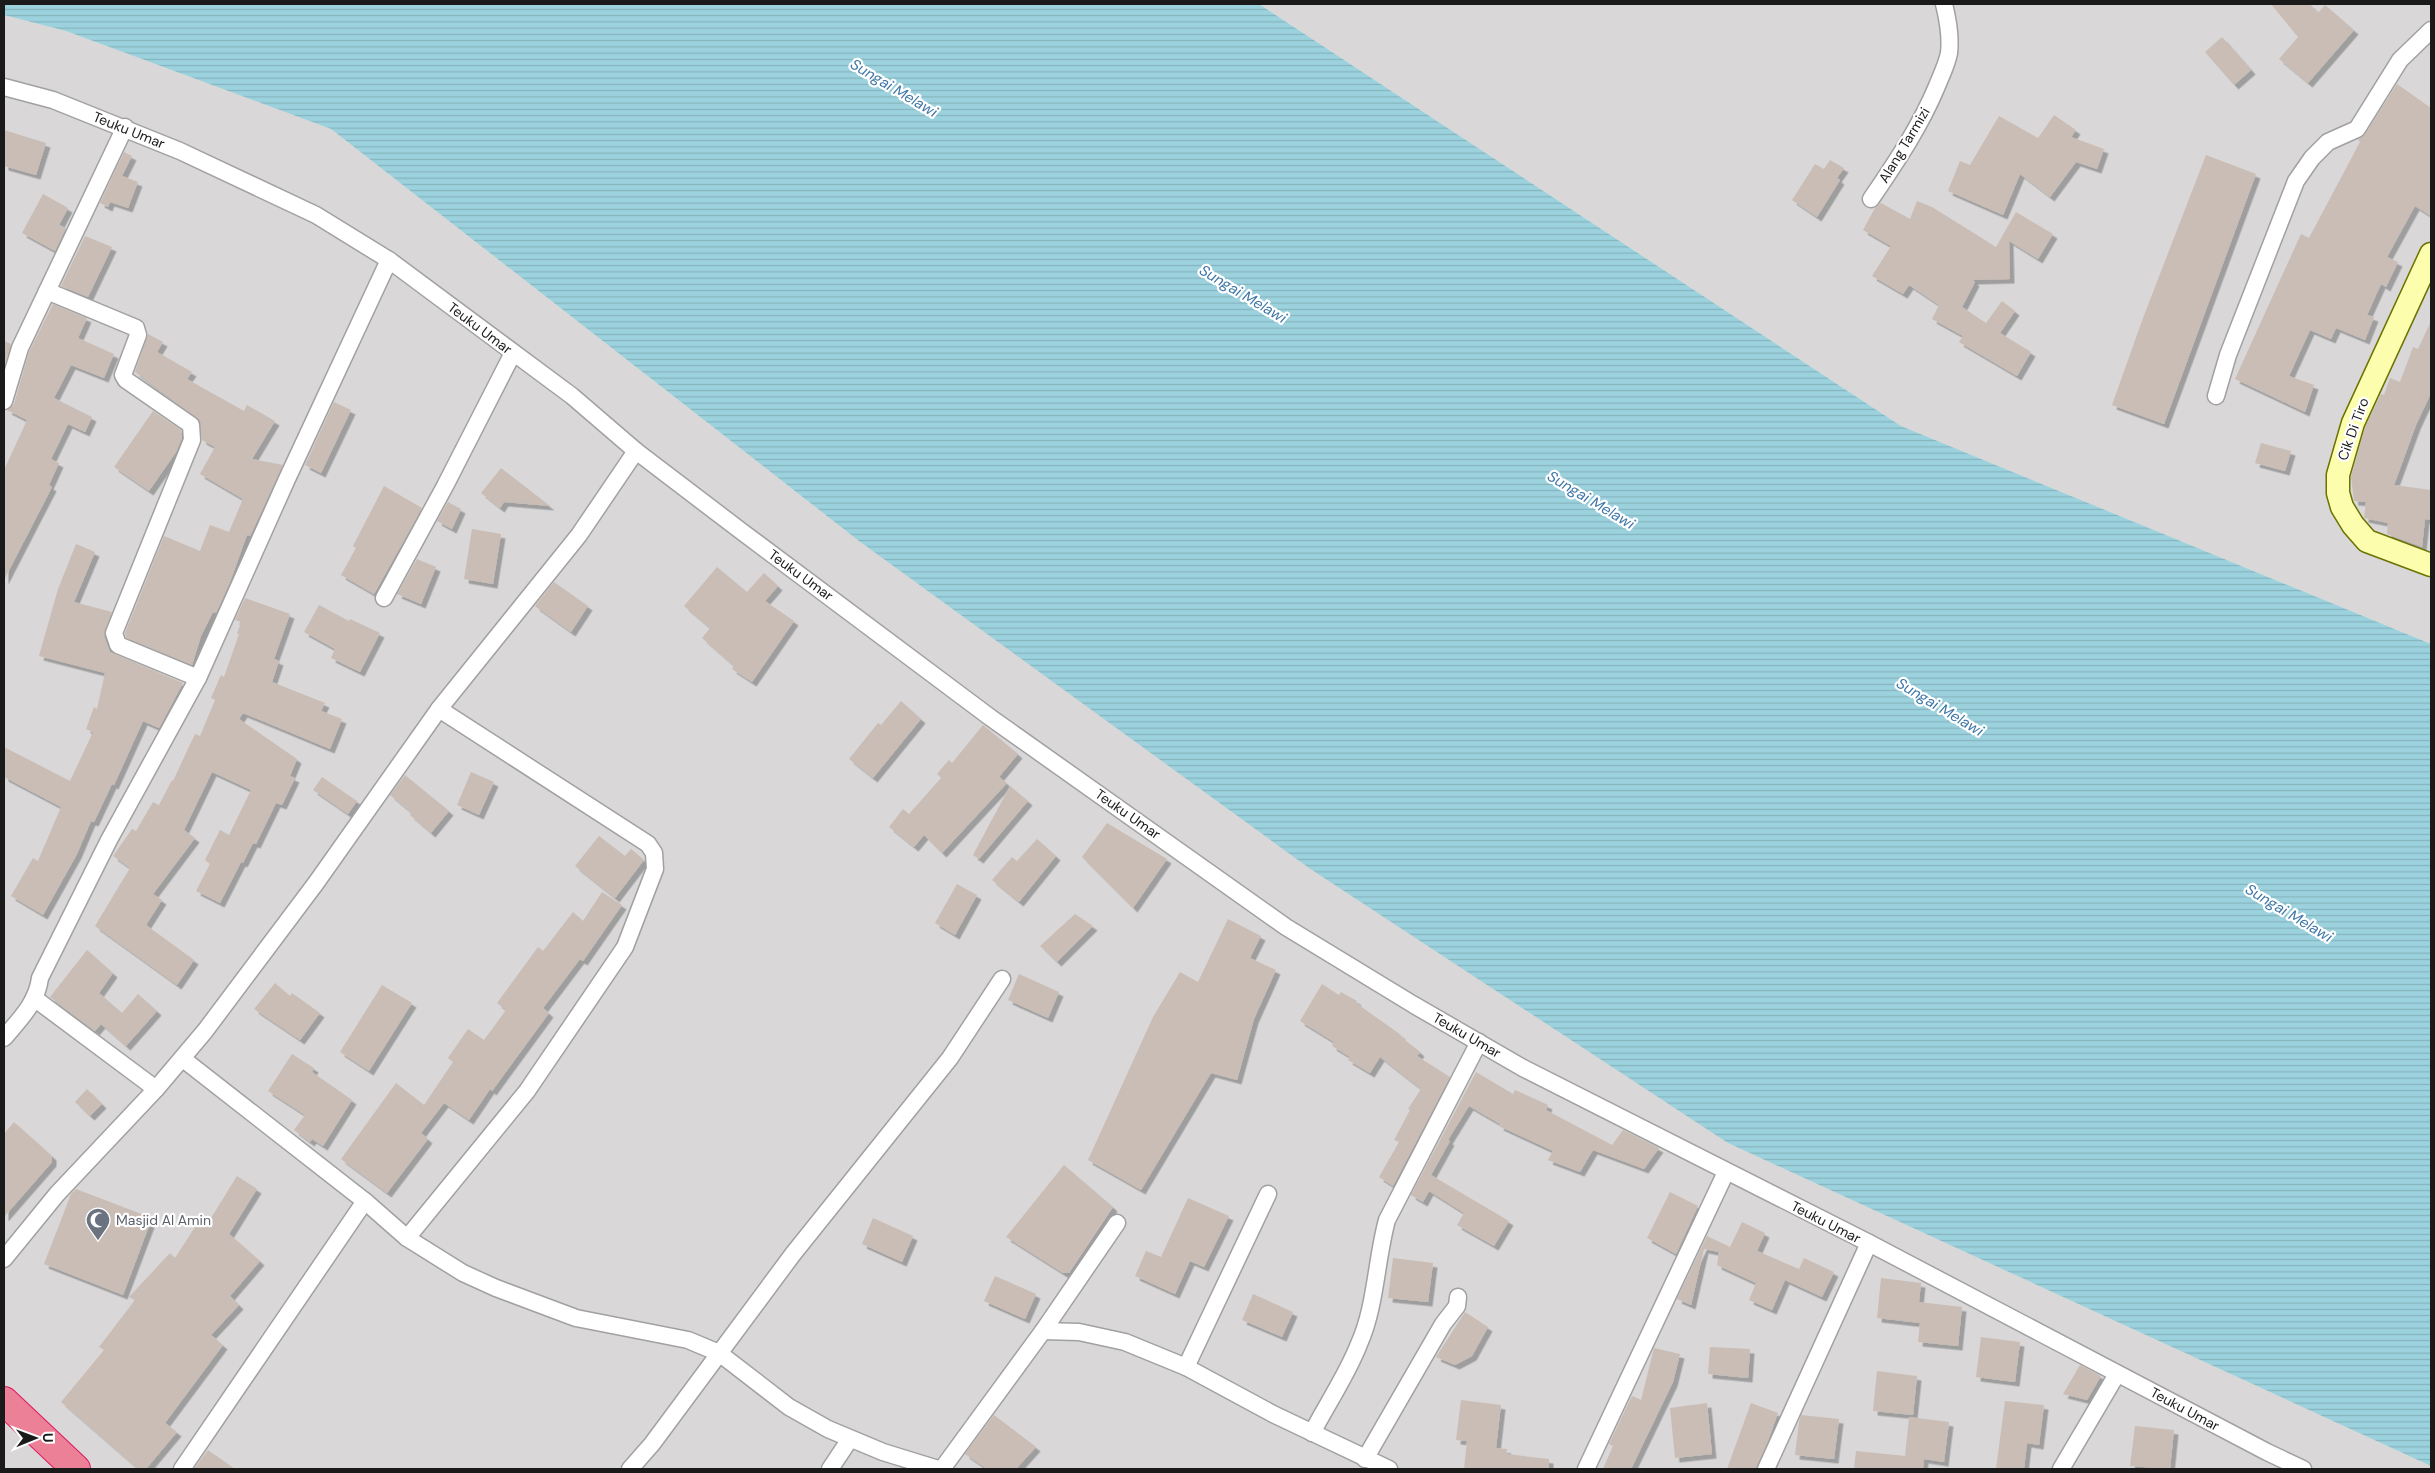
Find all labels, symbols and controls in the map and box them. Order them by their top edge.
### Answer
water label: Sungai Melawi [847,54,942,122]
street label: Alang Tarmizi [1874,104,1934,186]
street label: Teuku Umar [90,107,168,153]
water label: Sungai Melawi [1196,260,1291,328]
street label: Teuku Umar [444,298,516,358]
street label: Cik Di Tiro [2333,395,2373,463]
water label: Sungai Melawi [1544,466,1639,534]
street label: Teuku Umar [765,545,837,605]
water label: Sungai Melawi [1893,673,1988,741]
street label: Teuku Umar [1092,785,1164,843]
water label: Sungai Melawi [2242,879,2337,947]
street label: Teuku Umar [1430,1008,1504,1062]
street label: Teuku Umar [1788,1197,1864,1247]
mosque icon: Masjid Al Amin [85,1207,111,1241]
place label: Masjid Al Amin [116,1211,211,1229]
street label: Teuku Umar [2147,1383,2223,1435]
north arrow [10,1413,60,1463]
text: U [39,1433,57,1443]

